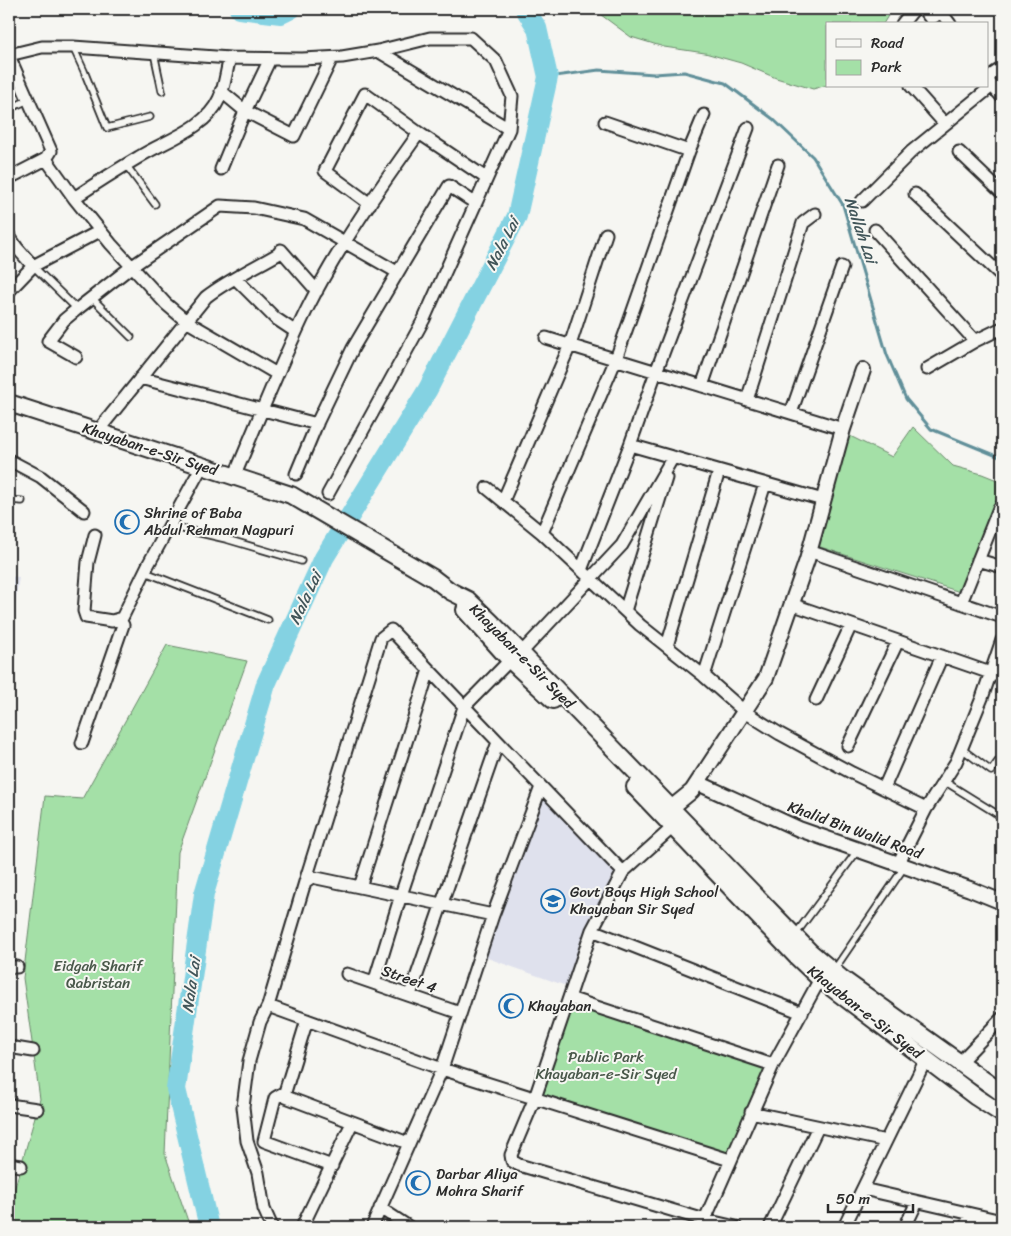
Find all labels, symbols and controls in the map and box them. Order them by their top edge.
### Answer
legend [826,22,988,88]
text: Road [871,30,904,56]
text: Park [871,54,902,80]
water label: Nallah Lai [836,193,887,271]
water label: Nala Lai [476,209,529,275]
street label: Khayaban-e-Sir Syed [79,415,222,483]
place label: Shrine of Baba Abdul Rehman Nagpuri [143,500,295,543]
mosque icon: Shrine of Baba Abdul Rehman Nagpuri [114,509,140,535]
water label: Nala Lai [280,563,331,629]
street label: Khayaban-e-Sir Syed [463,597,582,716]
street label: Khalid Bin Walid Road [784,794,927,867]
place label: Govt Boys High School Khayaban Sir Syed [570,879,719,922]
school or university icon: Govt Boys High School Khayaban Sir Syed [540,888,566,914]
water label: Nala Lai [173,952,210,1015]
park label: Eidgah Sharif Qabristan [54,953,144,996]
street label: Street 4 [378,957,440,1001]
street label: Khayaban-e-Sir Syed [801,958,929,1066]
mosque icon: Khayaban [498,993,524,1019]
place label: Khayaban [528,993,591,1019]
park label: Public Park Khayaban-e-Sir Syed [536,1044,678,1087]
place label: Darbar Aliya Mohra Sharif [436,1161,524,1204]
mosque icon: Darbar Aliya Mohra Sharif [405,1170,431,1196]
scale bar [828,1181,914,1213]
text: 50 m [836,1186,871,1212]

